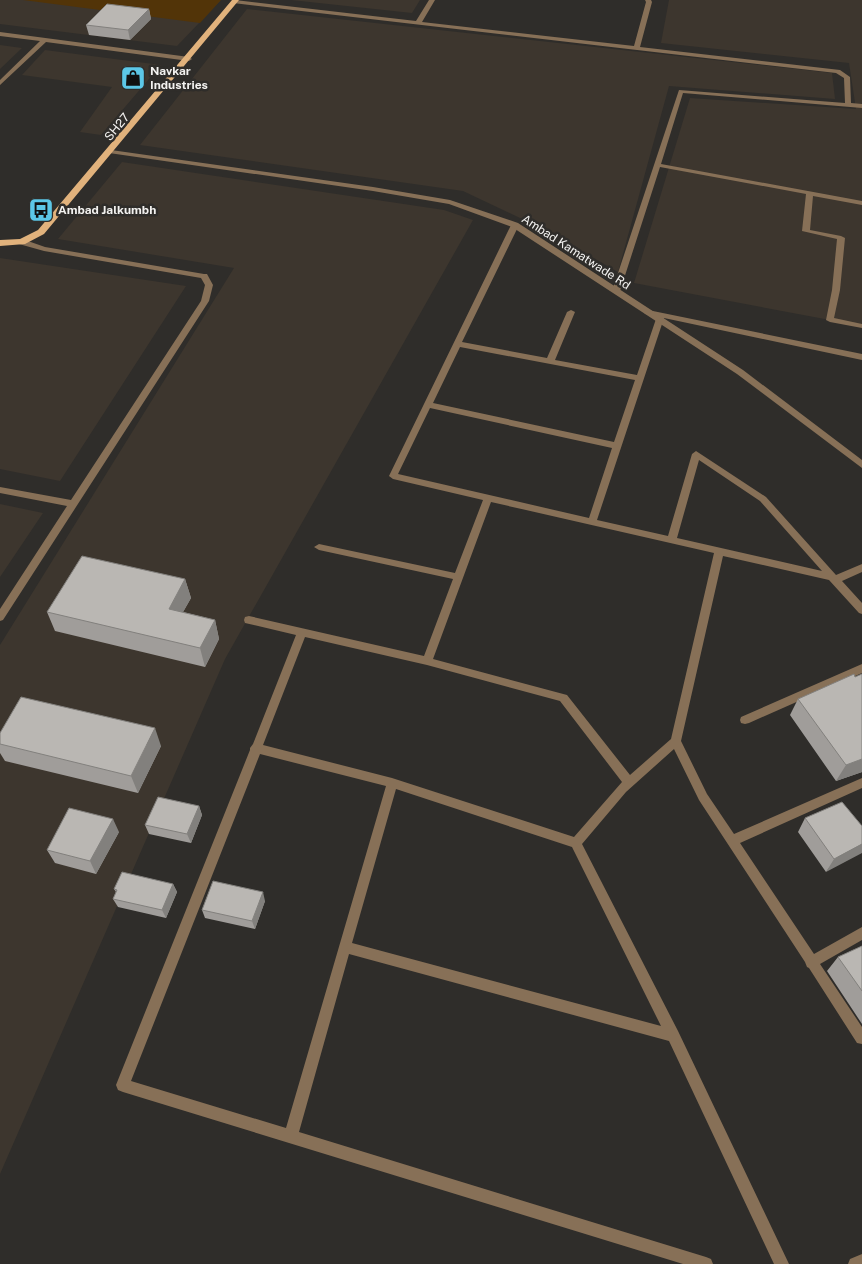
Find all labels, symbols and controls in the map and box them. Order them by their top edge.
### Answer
place label: Navkar Industries [150,64,208,92]
shop icon: Navkar Industries [120,65,146,91]
street label: SH27 [101,110,133,144]
bus stop icon: Ambad Jalkumbh [28,197,54,223]
place label: Ambad Jalkumbh [58,203,156,217]
street label: Ambad Kamatwade Rd [519,212,633,292]

